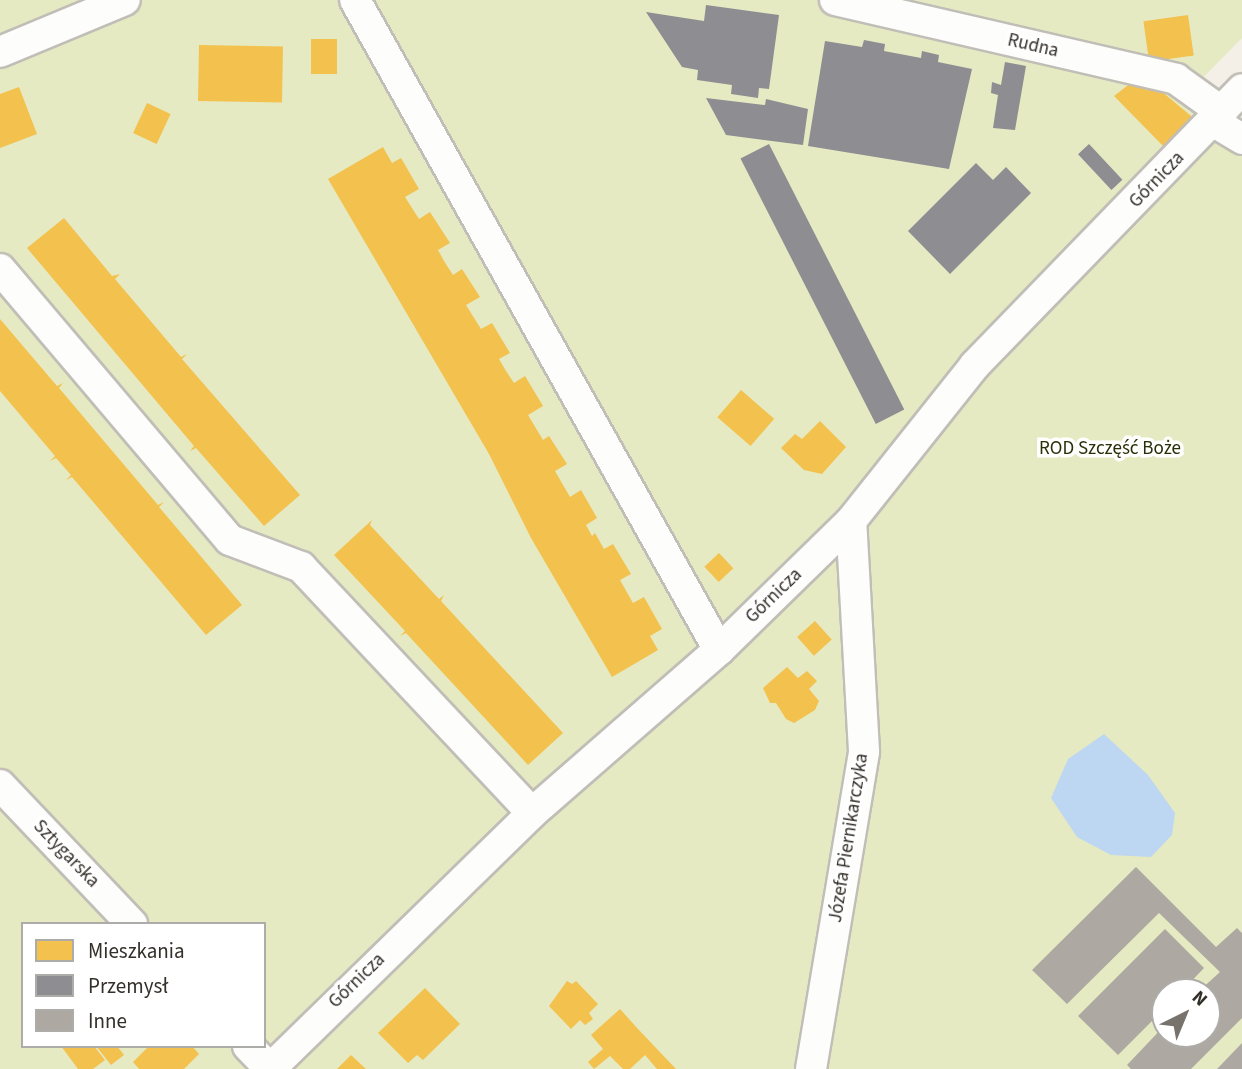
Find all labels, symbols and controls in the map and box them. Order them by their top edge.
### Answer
street label: Rudna [1005,29,1061,63]
street label: Górnicza [1125,147,1189,213]
park label: ROD Szczęść Boże [1039,438,1181,460]
street label: Górnicza [741,564,807,628]
street label: Józefa Piernikarczyka [824,752,874,924]
street label: Sztygarska [28,815,104,893]
legend [21,922,266,1048]
text: Mieszkania [88,936,185,966]
street label: Górnicza [324,949,390,1013]
text: Przemysł [88,971,169,1001]
north arrow [1151,978,1221,1048]
text: N [1185,985,1213,1013]
text: Inne [88,1006,127,1036]

